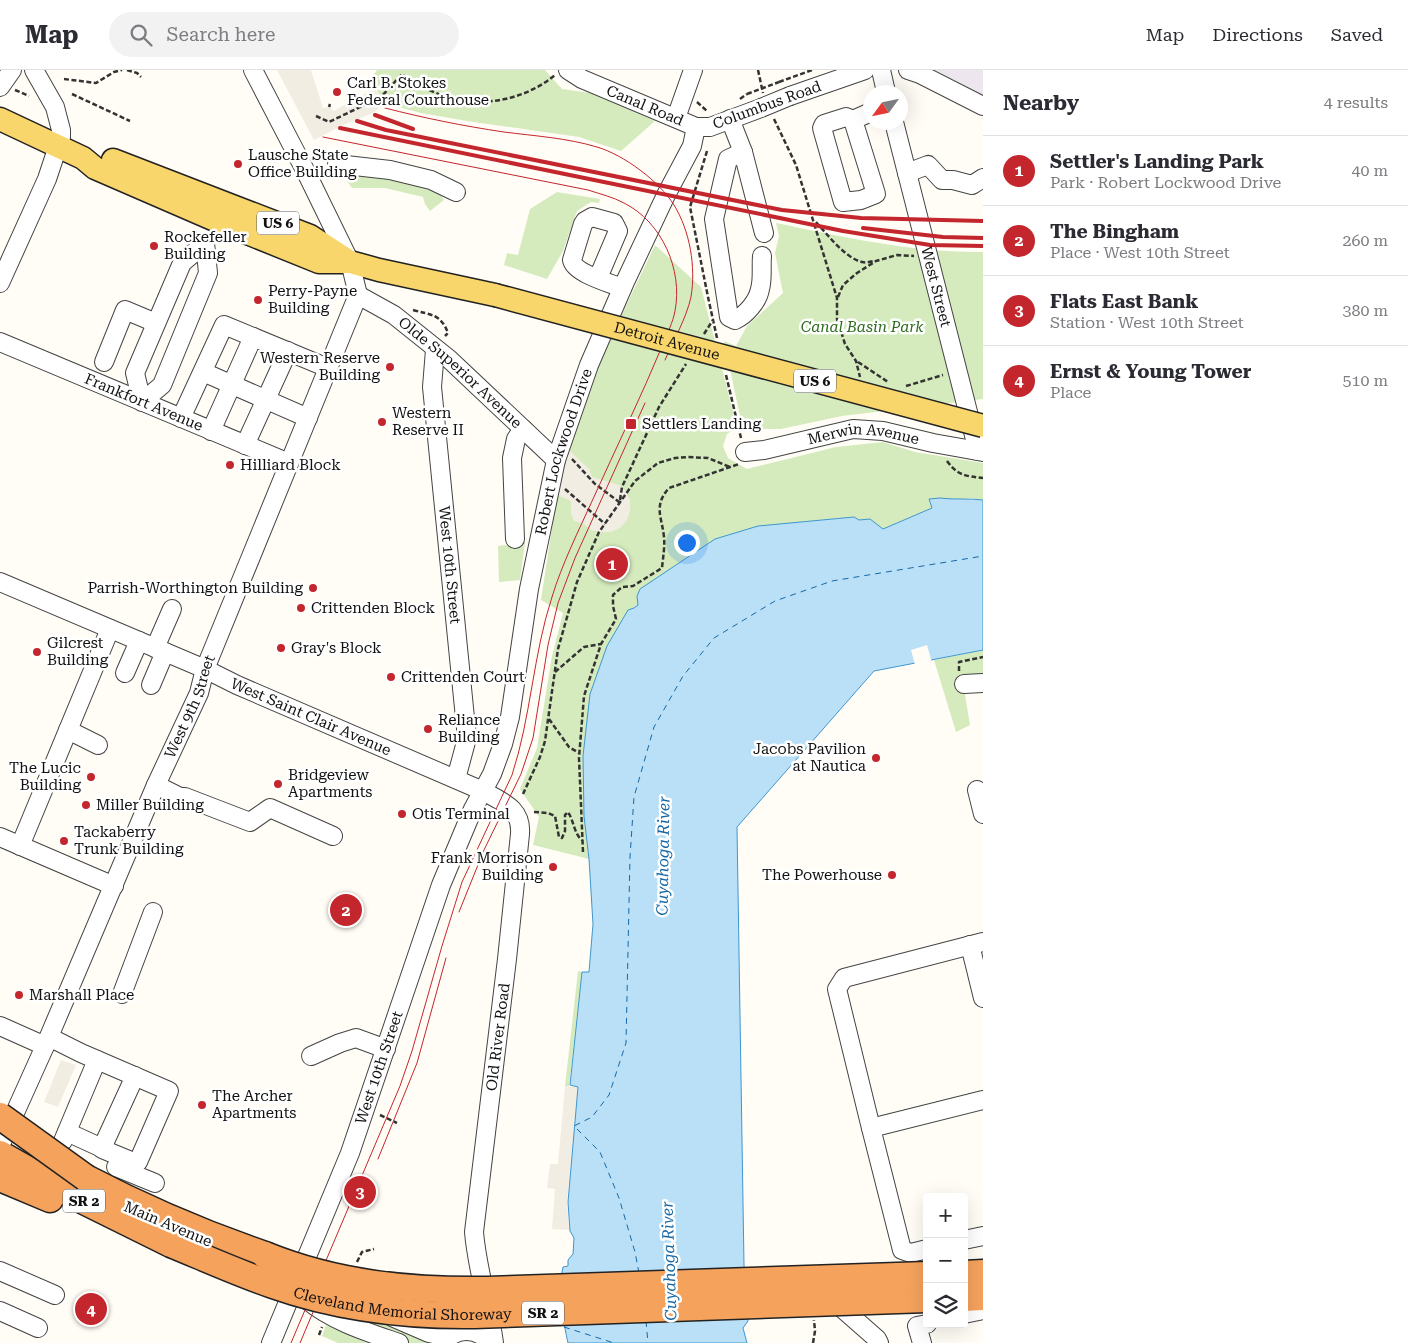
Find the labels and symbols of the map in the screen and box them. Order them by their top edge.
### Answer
place label: Carl B. Stokes Federal Courthouse [347,74,489,109]
street label: Columbus Road [710,77,824,133]
street label: Canal Road [604,81,687,130]
north arrow [863,85,908,130]
marker: Carl B. Stokes Federal Courthouse [331,86,343,98]
place label: Lausche State Office Building [248,146,357,181]
marker: Lausche State Office Building [232,158,244,170]
road number: US 6 [257,212,299,234]
place label: Rockefeller Building [164,228,247,263]
marker: Rockefeller Building [148,240,160,252]
street label: West Street [917,245,955,329]
place label: Perry-Payne Building [268,282,357,317]
marker: Perry-Payne Building [252,294,264,306]
street label: Olde Superior Avenue [395,313,526,432]
street label: Detroit Avenue [612,318,722,364]
park label: Canal Basin Park [801,318,924,336]
place label: Western Reserve Building [260,349,380,384]
marker: Western Reserve Building [384,361,396,373]
street label: Robert Lockwood Drive [532,366,596,537]
street label: Frankfort Avenue [82,370,206,435]
road number: US 6 [794,370,836,392]
place label: Western Reserve II [392,404,464,439]
place label: Settlers Landing [642,415,761,433]
marker: Western Reserve II [376,416,388,428]
marker: Settlers Landing [624,417,638,431]
street label: Merwin Avenue [806,420,921,448]
place label: Hilliard Block [240,456,341,474]
marker: Hilliard Block [224,459,236,471]
street label: West 10th Street [435,505,465,625]
your location [674,530,700,556]
pin: 1 [596,545,628,583]
place label: Parrish-Worthington Building [87,579,303,597]
marker: Parrish-Worthington Building [307,582,319,594]
place label: Crittenden Block [311,599,435,617]
marker: Crittenden Block [295,602,307,614]
place label: Gilcrest Building [47,634,109,669]
place label: Gray's Block [291,639,382,657]
marker: Gray's Block [275,642,287,654]
marker: Gilcrest Building [31,646,43,658]
street label: West 9th Street [161,652,219,761]
place label: Crittenden Court [401,668,525,686]
marker: Crittenden Court [385,671,397,683]
street label: West Saint Clair Avenue [228,674,394,759]
place label: Reliance Building [438,711,500,746]
marker: Reliance Building [422,723,434,735]
place label: Jacobs Pavilion at Nautica [753,740,866,775]
marker: Jacobs Pavilion at Nautica [870,752,882,764]
place label: The Lucic Building [9,759,81,794]
place label: Bridgeview Apartments [288,766,373,801]
marker: The Lucic Building [85,771,97,783]
marker: Bridgeview Apartments [272,778,284,790]
place label: Miller Building [96,796,204,814]
water label: Cuyahoga River [652,796,674,916]
marker: Miller Building [80,799,92,811]
place label: Otis Terminal [412,805,510,823]
marker: Otis Terminal [396,808,408,820]
place label: Tackaberry Trunk Building [74,823,184,858]
marker: Tackaberry Trunk Building [58,835,70,847]
place label: Frank Morrison Building [431,849,543,884]
marker: Frank Morrison Building [547,861,559,873]
place label: The Powerhouse [762,866,882,884]
marker: The Powerhouse [886,869,898,881]
pin: 2 [330,891,362,929]
street label: Old River Road [482,982,514,1092]
place label: Marshall Place [29,986,134,1004]
marker: Marshall Place [13,989,25,1001]
street label: West 10th Street [351,1008,407,1127]
place label: The Archer Apartments [212,1087,297,1122]
marker: The Archer Apartments [196,1099,208,1111]
pin: 3 [344,1173,376,1211]
road number: SR 2 [63,1190,105,1212]
street label: Main Avenue [121,1197,215,1251]
water label: Cuyahoga River [657,1201,681,1321]
street label: Cleveland Memorial Shoreway [291,1283,512,1324]
pin: 4 [75,1290,107,1328]
road number: SR 2 [522,1302,564,1324]

